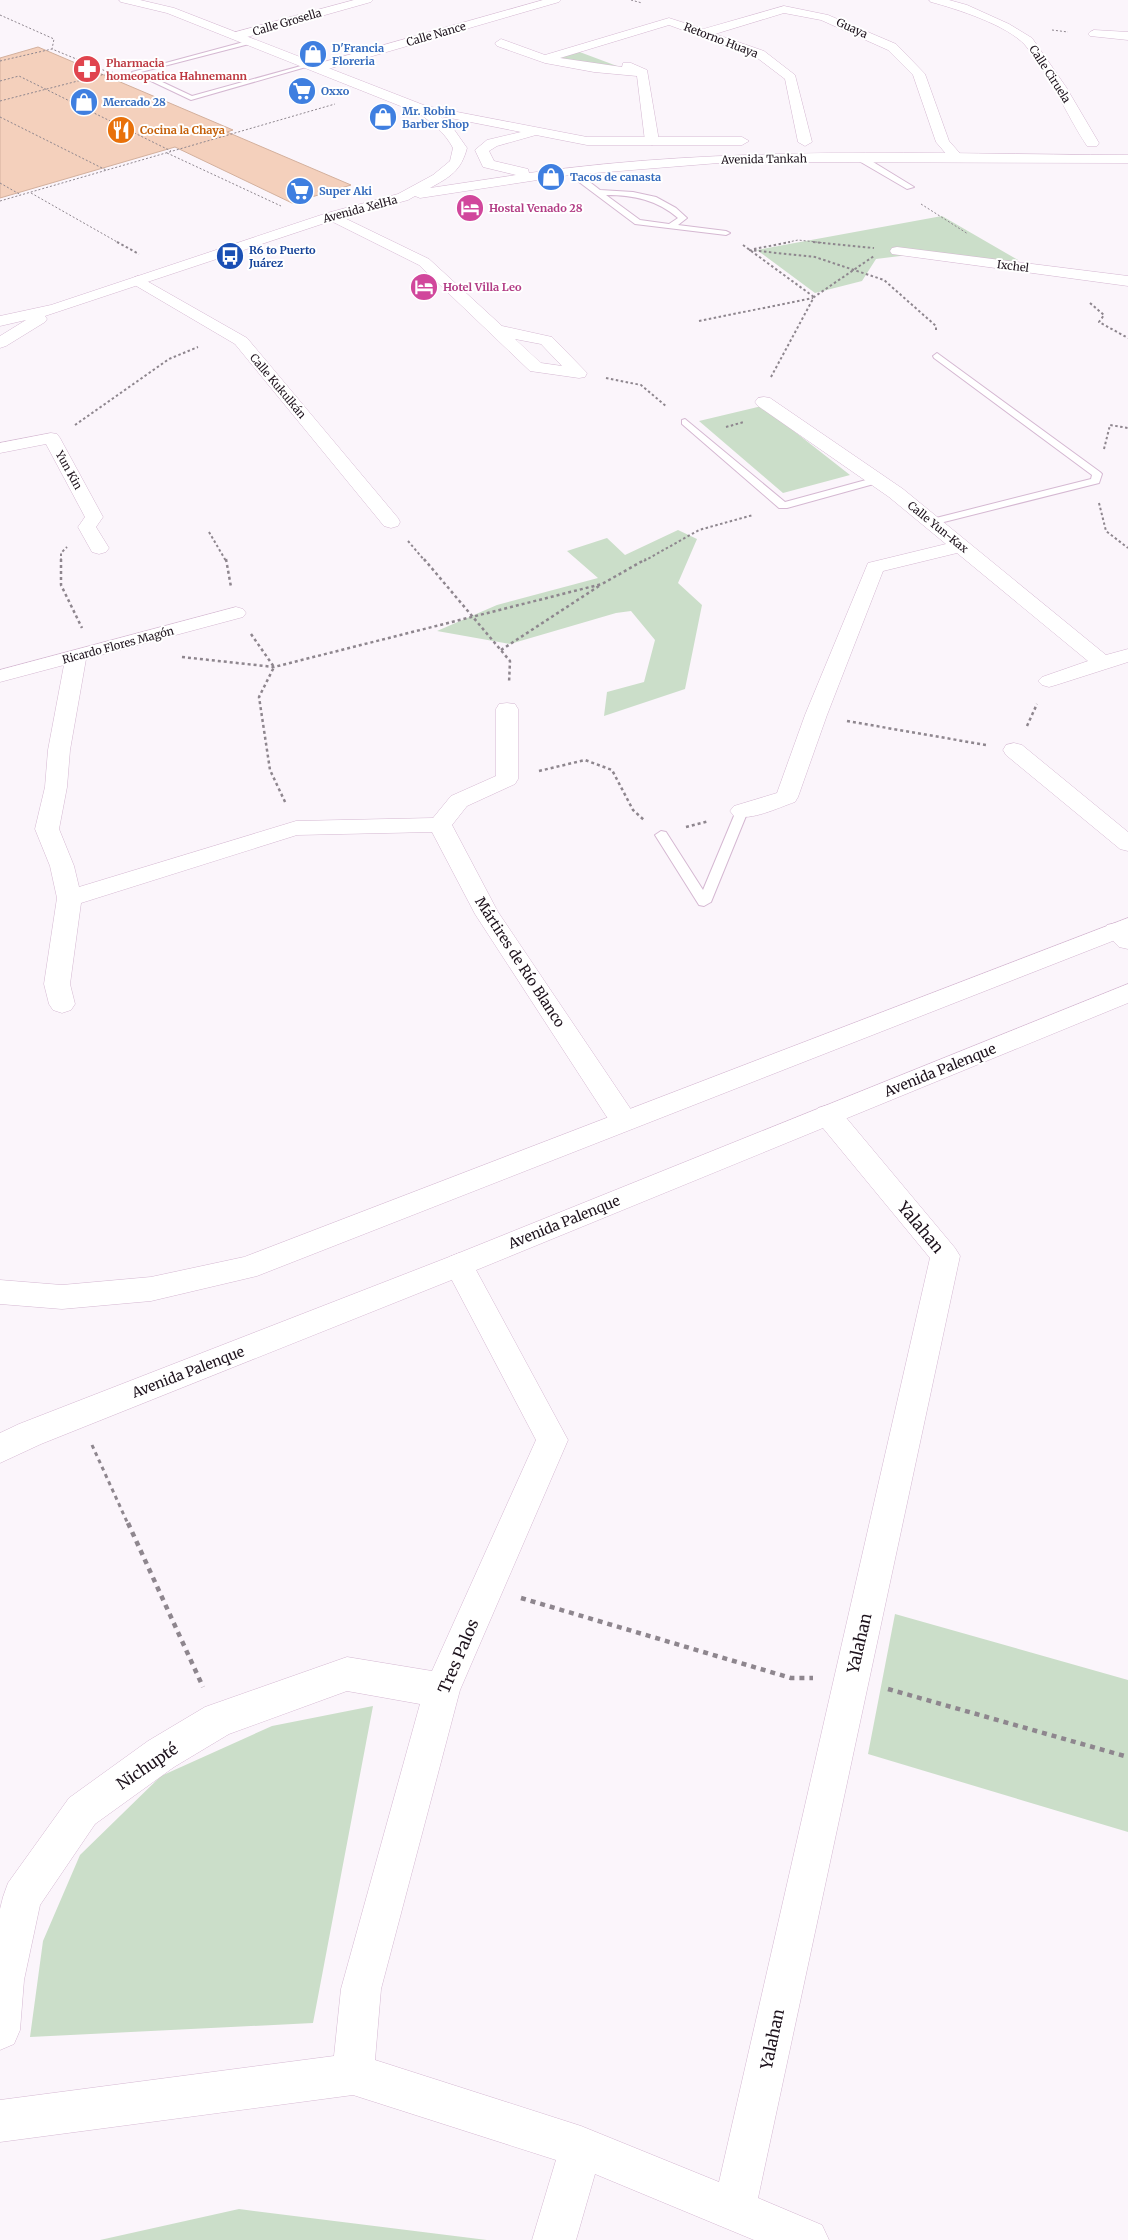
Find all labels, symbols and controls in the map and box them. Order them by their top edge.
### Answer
street label: Calle Grosella [251,5,323,39]
street label: Guaya [834,15,870,41]
street label: Calle Nance [405,19,468,49]
street label: Retorno Huaya [682,19,760,61]
shop icon: D'Francia Floreria [298,39,328,69]
place label: D'Francia Floreria [332,41,384,68]
street label: Calle Ciruela [1026,43,1074,106]
pharmacy icon: Pharmacia homeopatica Hahnemann [72,54,102,84]
place label: Pharmacia homeopatica Hahnemann [106,56,248,83]
supermarket icon: Oxxo [287,76,317,106]
place label: Oxxo [321,84,350,98]
shop icon: Mercado 28 [69,87,99,117]
place label: Mercado 28 [103,95,166,109]
shop icon: Mr. Robin Barber Shop [368,102,398,132]
place label: Mr. Robin Barber Shop [402,104,469,131]
restaurant icon: Cocina la Chaya [106,115,136,145]
place label: Cocina la Chaya [140,123,225,137]
street label: Avenida Tankah [720,151,808,167]
shop icon: Tacos de canasta [536,162,566,192]
place label: Tacos de canasta [570,170,661,184]
supermarket icon: Super Aki [285,176,315,206]
place label: Super Aki [319,184,372,198]
street label: Avenida XelHa [320,192,399,226]
hotel icon: Hostal Venado 28 [455,193,485,223]
place label: Hostal Venado 28 [489,201,583,215]
bus stop icon: R6 to Puerto Juárez [215,241,245,271]
place label: R6 to Puerto Juárez [248,243,316,270]
street label: Ixchel [996,257,1030,275]
hotel icon: Hotel Villa Leo [409,272,439,302]
place label: Hotel Villa Leo [443,280,522,294]
street label: Calle Kukulkán [247,351,310,422]
street label: Yun Kin [52,447,86,492]
street label: Calle Yun-Kax [905,498,972,556]
street label: Ricardo Flores Magón [61,623,176,667]
street label: Mártires de Río Blanco [471,893,569,1031]
street label: Avenida Palenque [881,1039,998,1101]
street label: Avenida Palenque [505,1191,622,1253]
street label: Yalahan [893,1196,949,1257]
street label: Avenida Palenque [128,1342,247,1402]
street label: Yalahan [842,1611,876,1676]
street label: Tres Palos [433,1616,483,1696]
street label: Nichupté [113,1738,181,1794]
street label: Yalahan [756,2007,788,2072]

